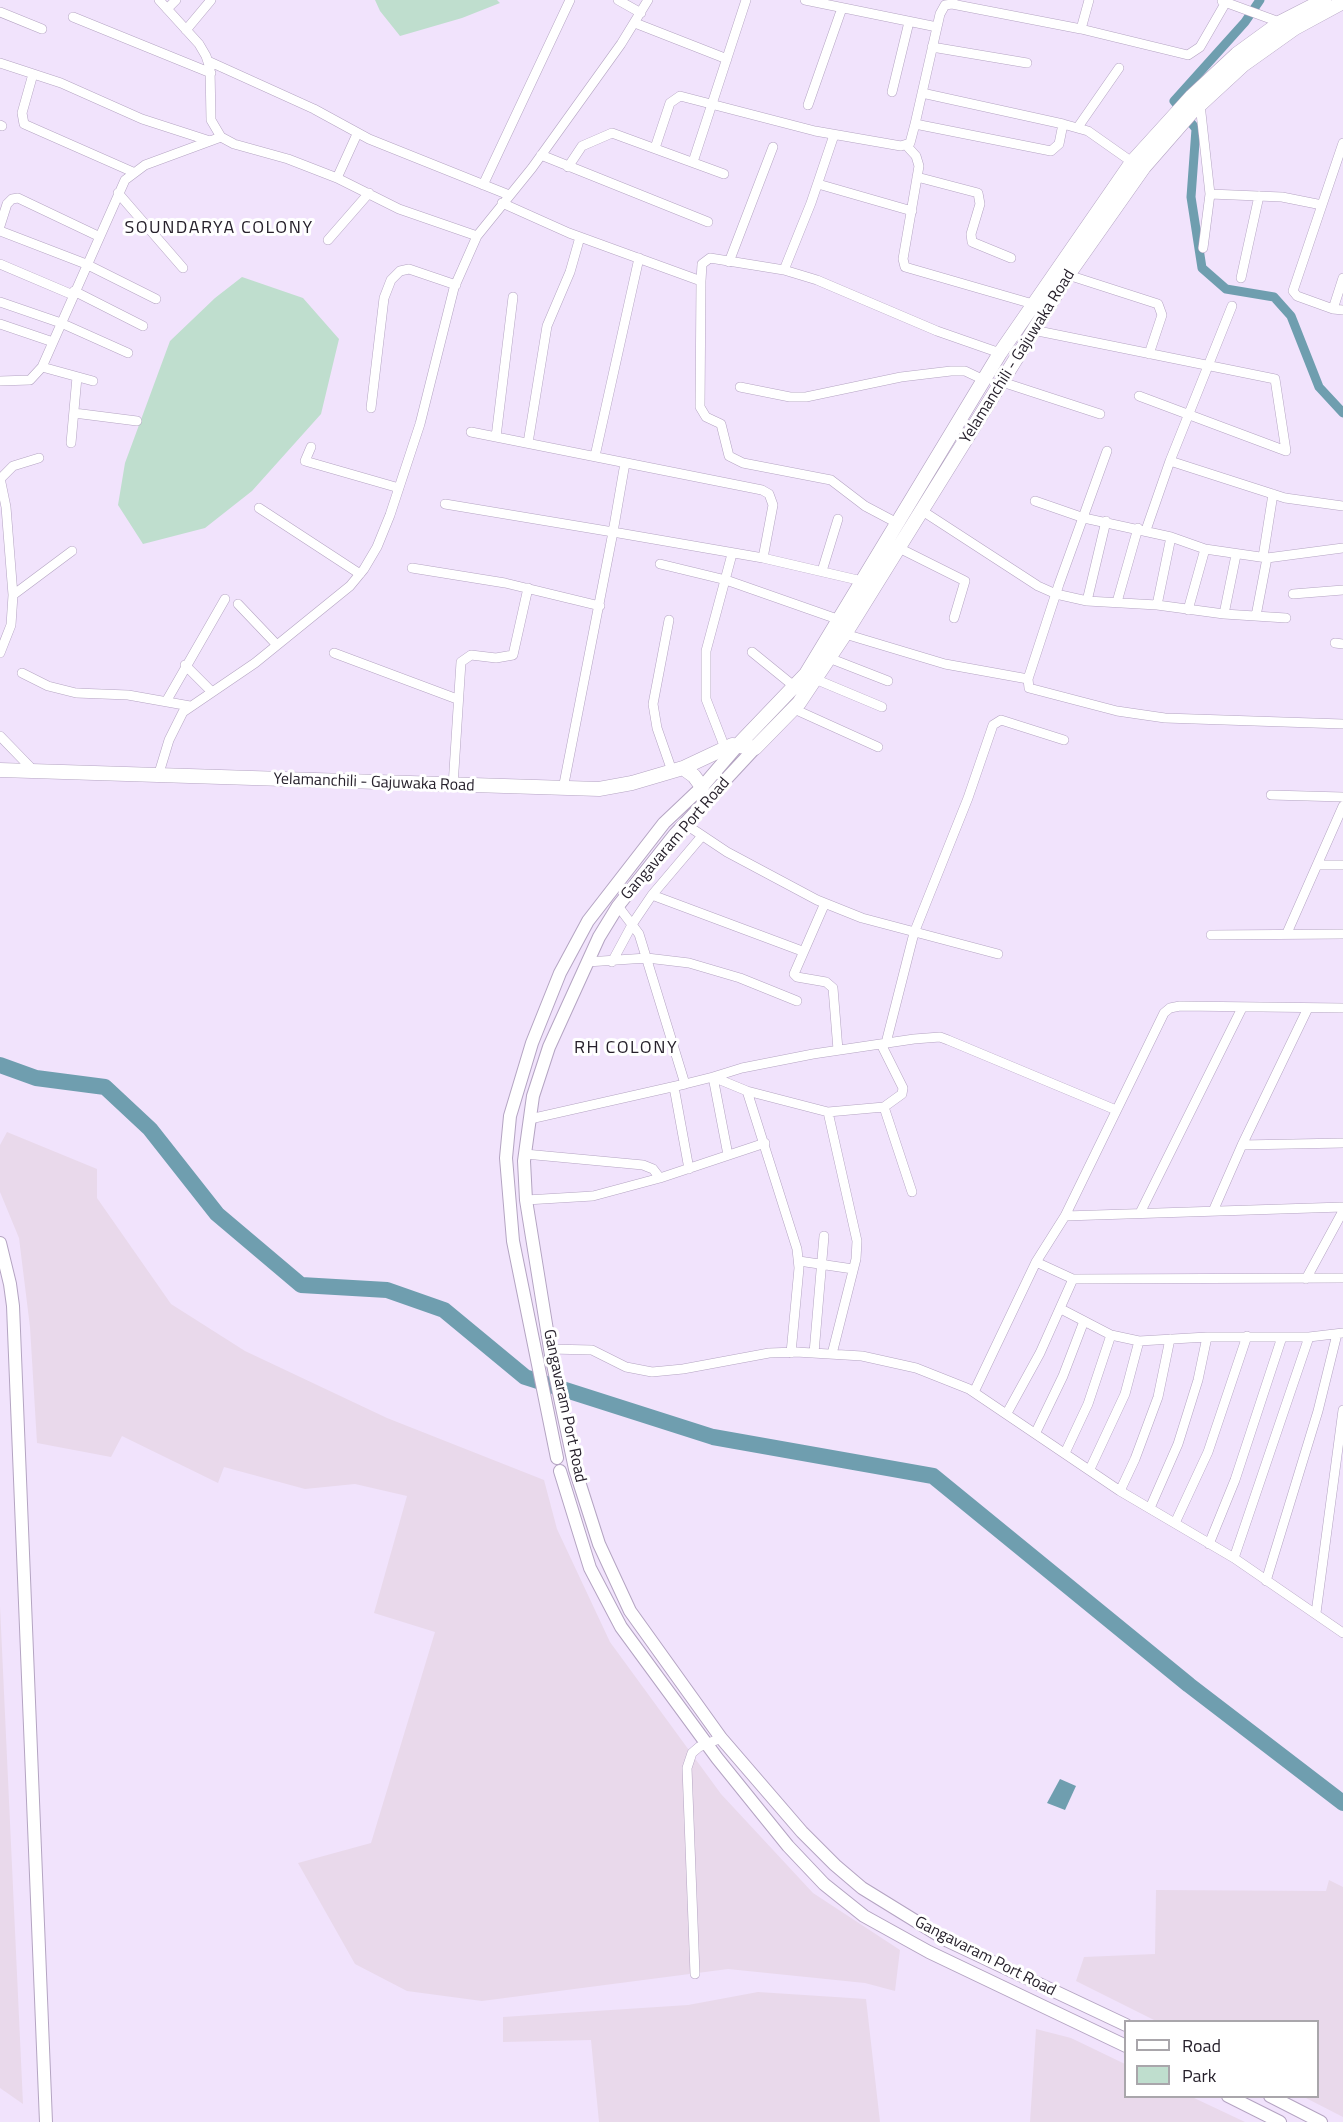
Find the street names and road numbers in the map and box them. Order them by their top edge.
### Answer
street label: Yelamanchili - Gajuwaka Road [957,267,1079,447]
street label: Yelamanchili - Gajuwaka Road [273,770,475,796]
street label: Gangavaram Port Road [618,774,734,904]
street label: Gangavaram Port Road [538,1328,590,1484]
street label: Gangavaram Port Road [911,1913,1059,2001]

